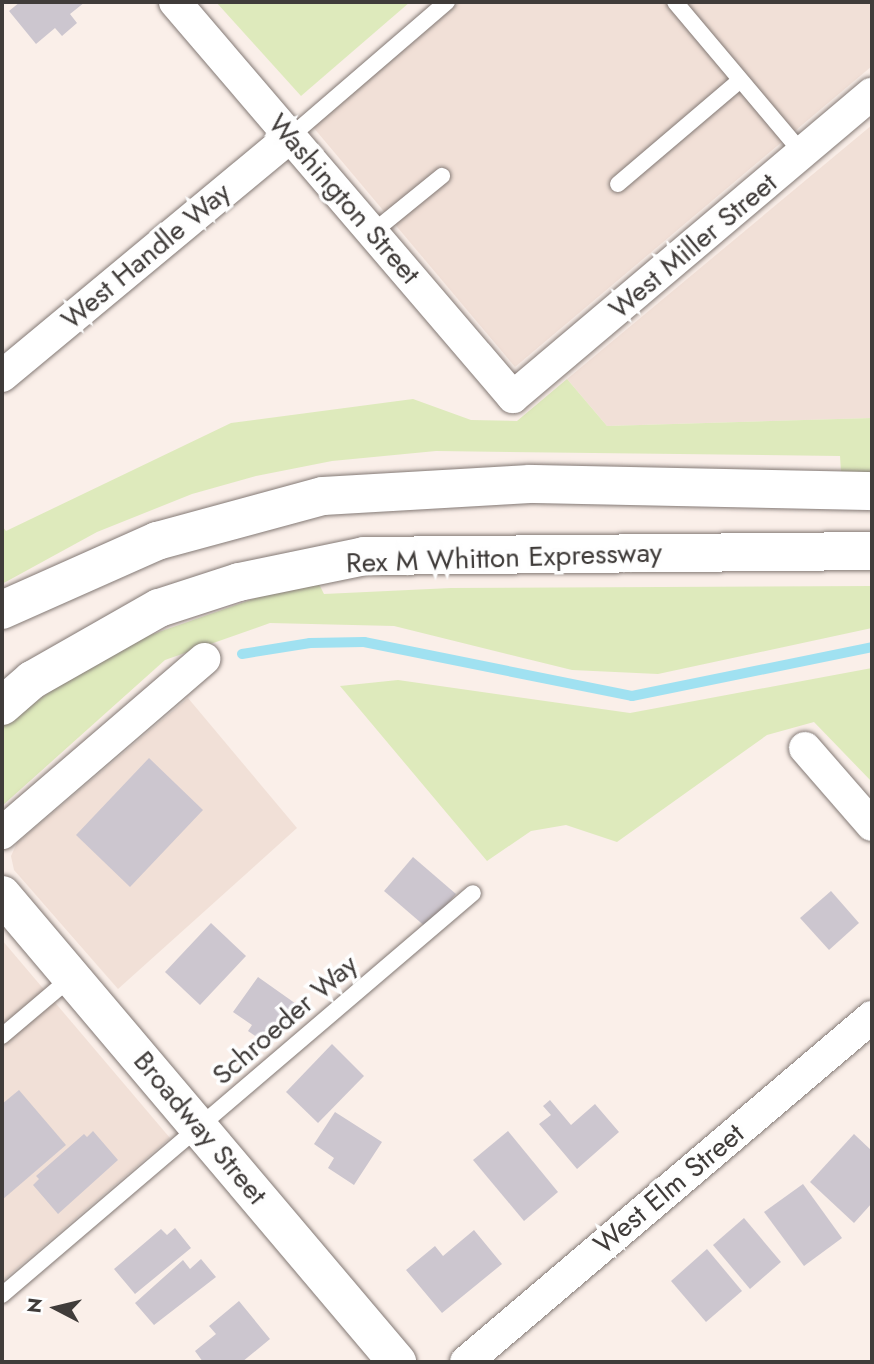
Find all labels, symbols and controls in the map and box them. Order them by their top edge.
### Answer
street label: Washington Street [261,107,427,291]
street label: West Miller Street [602,166,784,326]
street label: West Handle Way [55,176,237,336]
street label: Rex M Whitton Expressway [345,536,663,580]
street label: Schroeder Way [206,948,364,1092]
street label: Broadway Street [126,1045,274,1211]
street label: West Elm Street [587,1117,751,1261]
north arrow [21,1273,91,1343]
text: N [20,1296,49,1315]

